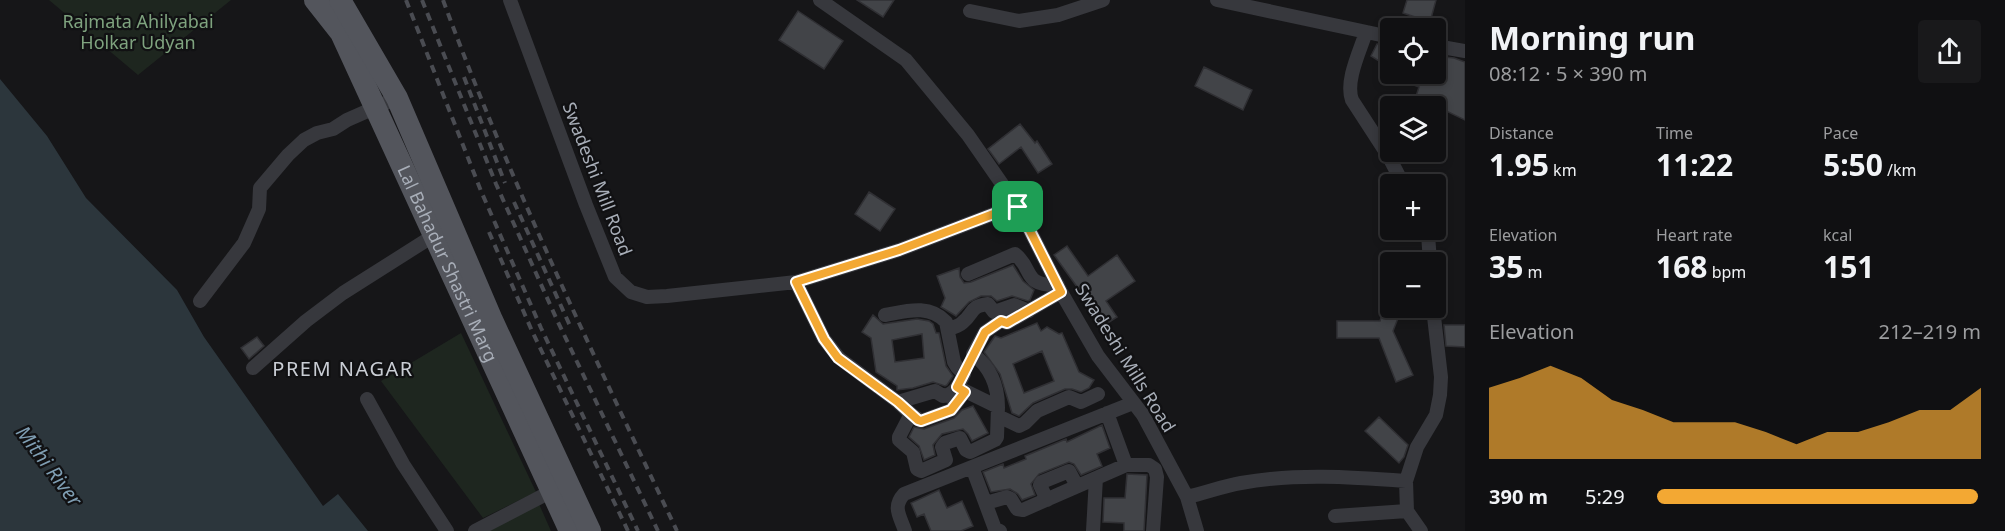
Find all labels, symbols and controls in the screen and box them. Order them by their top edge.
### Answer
park label: Rajmata Ahilyabai Holkar Udyan [62,9,214,54]
text: Morning run [1489,15,1695,60]
map controls [1380,18,1446,318]
button: locate [1380,18,1446,84]
button: share [1918,20,1981,83]
text: 08:12 · 5 × 390 m [1489,60,1647,87]
button: layers [1380,96,1446,162]
street label: Swadeshi Mill Road [558,98,638,259]
text: Distance [1489,122,1554,144]
text: Time [1656,122,1693,144]
text: Pace [1823,122,1858,144]
text: 1.95 [1489,144,1549,185]
text: 11:22 [1656,144,1733,185]
text: 5:50 [1823,144,1883,185]
text: km [1549,159,1577,181]
text: /km [1883,159,1917,181]
street label: Lal Bahadur Shastri Marg [392,161,504,366]
button: + [1380,174,1446,240]
pin [992,181,1043,232]
icon: arrive [1001,190,1034,223]
text: Elevation [1489,224,1557,246]
text: Heart rate [1656,224,1732,246]
text: kcal [1823,224,1852,246]
text: 35 [1489,246,1523,287]
text: 168 [1656,246,1707,287]
text: 151 [1823,246,1874,287]
button: − [1380,252,1446,318]
text: m [1523,261,1542,283]
text: bpm [1707,261,1746,283]
street label: Swadeshi Mills Road [1070,279,1181,436]
text: Elevation [1489,318,1574,345]
text: 212–219 m [1878,318,1981,345]
district label: PREM NAGAR [272,355,414,382]
water label: Mithi River [10,420,89,512]
text: 390 m [1489,483,1548,510]
text: 5:29 [1585,483,1625,510]

